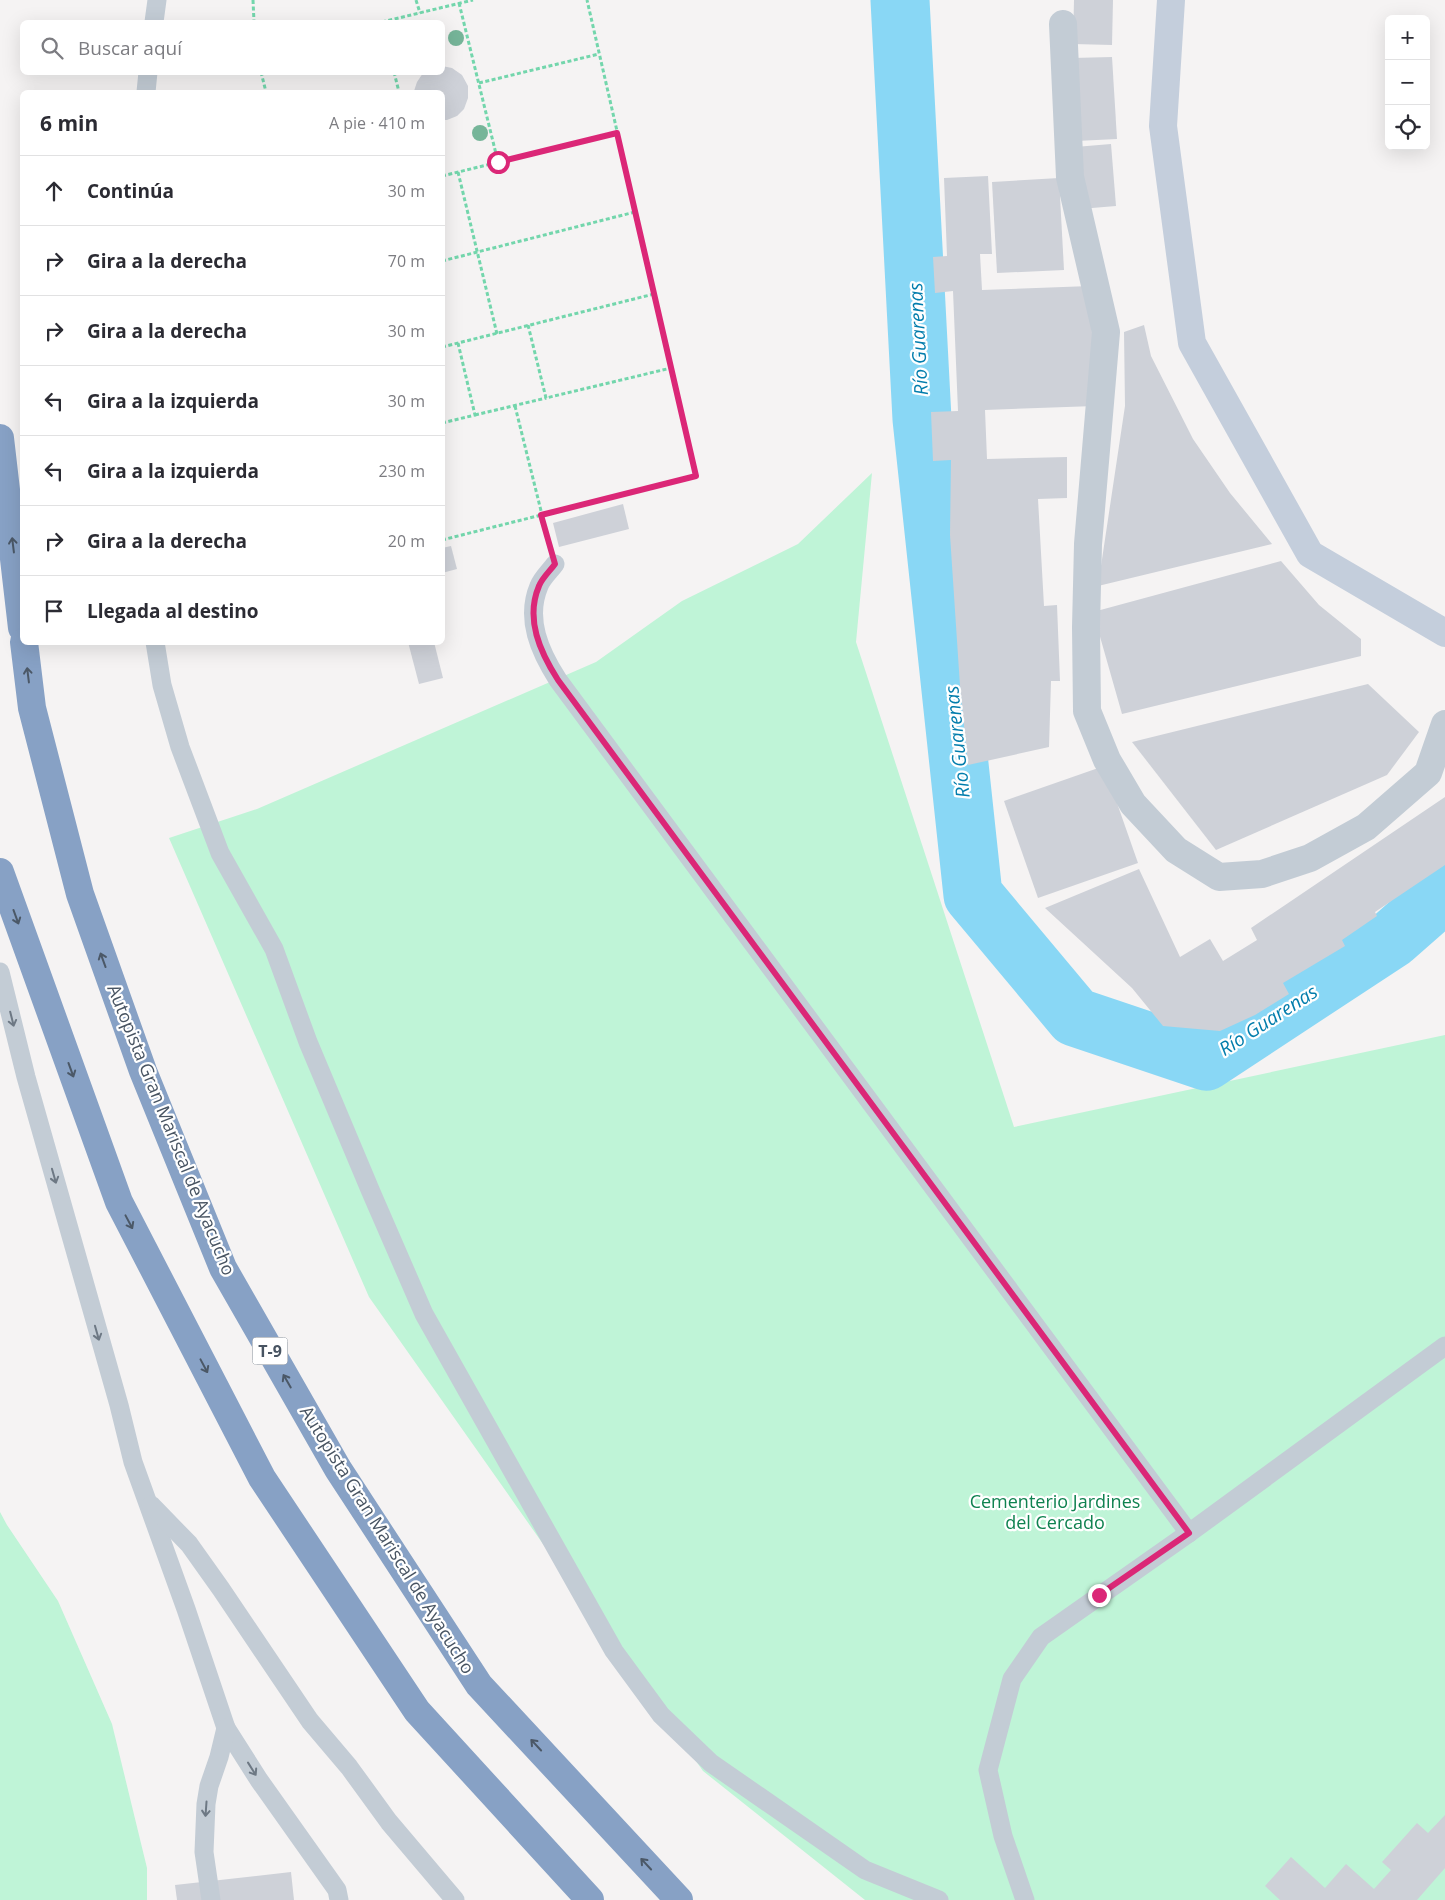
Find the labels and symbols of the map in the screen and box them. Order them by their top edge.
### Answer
route start [487,151,510,174]
water label: Río Guarenas [902,282,934,396]
one-way arrow [8,537,18,553]
one-way arrow [23,668,33,684]
water label: Río Guarenas [938,685,976,799]
one-way arrow [12,909,21,925]
one-way arrow [98,952,108,968]
water label: Río Guarenas [1214,978,1322,1062]
street label: Autopista Gran Mariscal de Ayacucho [102,981,241,1279]
one-way arrow [8,1011,17,1027]
one-way arrow [67,1062,76,1078]
one-way arrow [50,1168,59,1184]
one-way arrow [125,1214,134,1229]
one-way arrow [93,1324,103,1340]
road number: T-9 [252,1338,288,1364]
one-way arrow [200,1358,209,1373]
one-way arrow [282,1374,292,1388]
street label: Autopista Gran Mariscal de Ayacucho [295,1401,481,1678]
park label: Cementerio Jardines del Cercado [970,1489,1140,1534]
route end [1088,1584,1111,1607]
one-way arrow [530,1739,541,1752]
one-way arrow [247,1762,257,1776]
one-way arrow [201,1801,211,1817]
one-way arrow [640,1858,652,1871]

